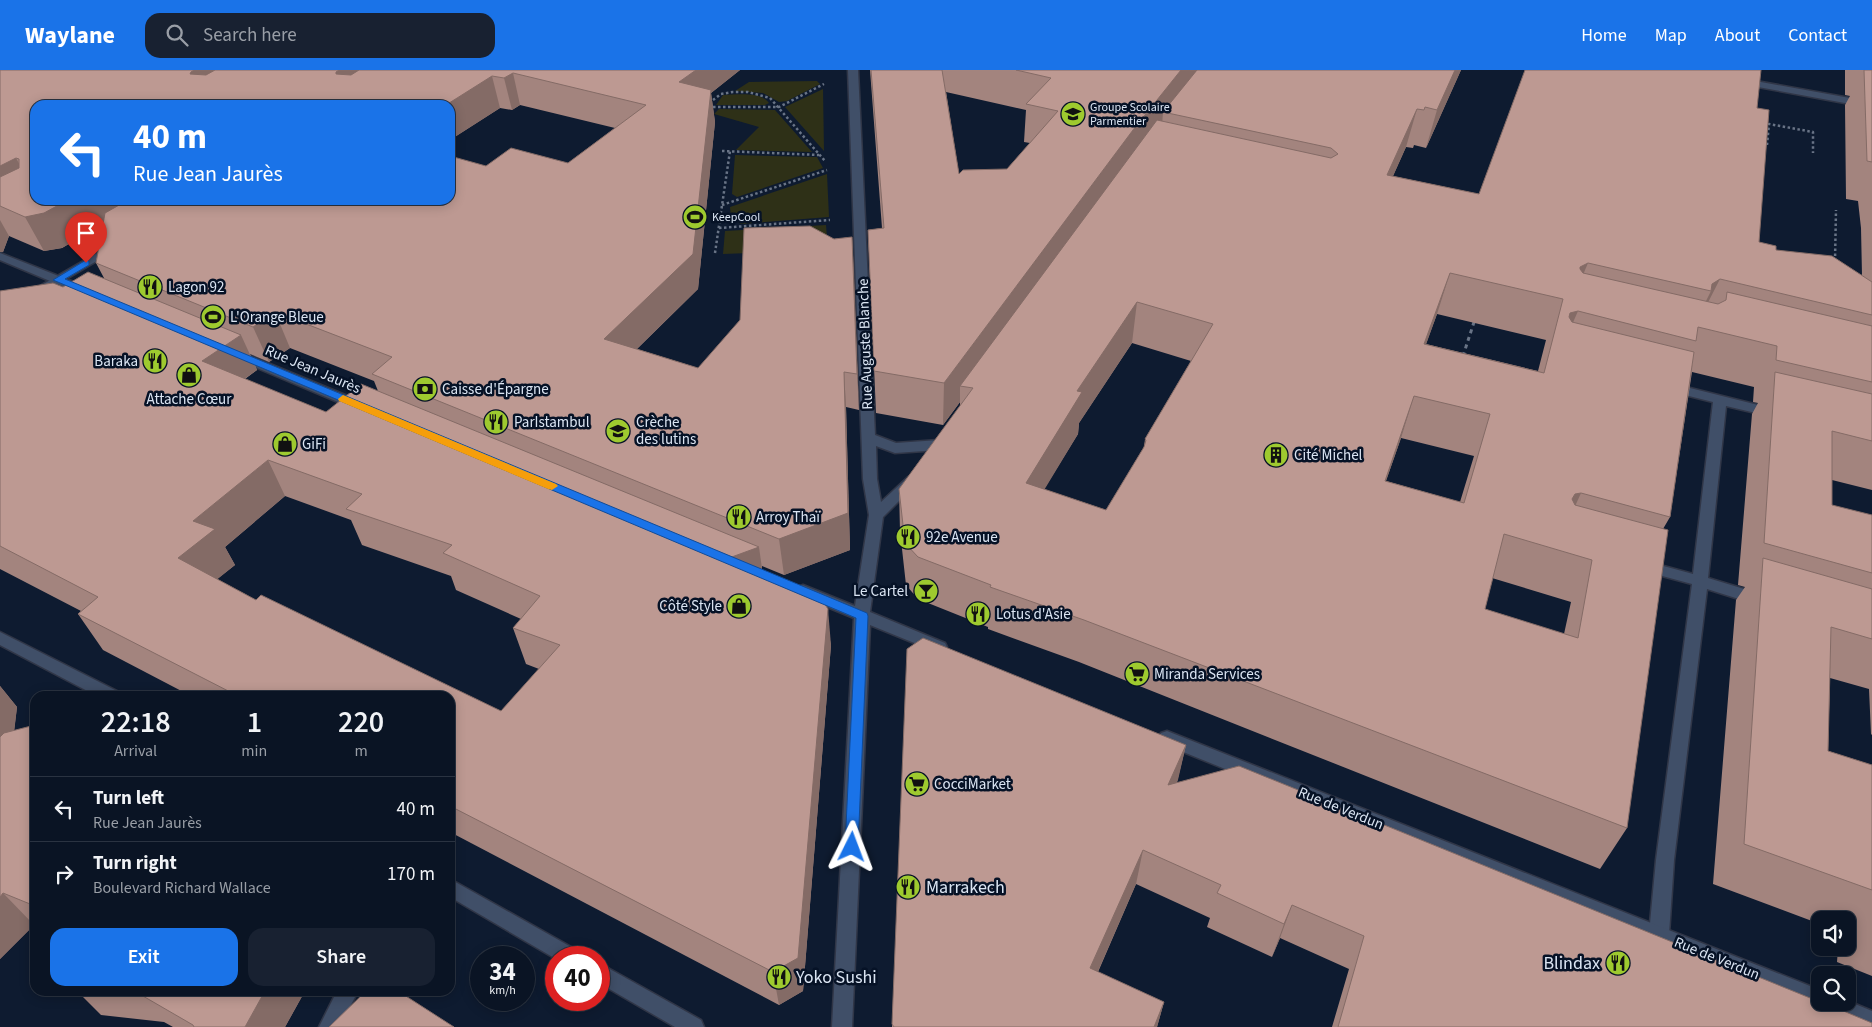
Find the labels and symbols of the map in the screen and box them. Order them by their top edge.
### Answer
place label: Groupe Scolaire Parmentier [1090,99,1170,130]
school or university icon: Groupe Scolaire Parmentier [1060,101,1086,127]
sports icon: KeepCool [682,204,708,230]
place label: KeepCool [712,209,760,226]
pin [65,212,107,263]
restaurant icon: Lagon 92 [137,274,163,300]
place label: Lagon 92 [168,277,224,298]
street label: Rue Auguste Blanche [853,278,878,410]
sports icon: L'Orange Bleue [200,304,226,330]
place label: L'Orange Bleue [230,307,324,328]
street label: Rue Jean Jaurès [262,340,364,399]
restaurant icon: Baraka [142,348,168,374]
place label: Baraka [94,351,138,372]
shop icon: Attache Cœur [176,362,202,388]
bank icon: Caisse d'Épargne [412,376,438,402]
place label: Caisse d'Épargne [442,379,549,400]
place label: Attache Cœur [147,389,232,410]
restaurant icon: ParIstambul [483,409,509,435]
place label: ParIstambul [514,412,590,433]
place label: Crèche des lutins [636,412,696,450]
school or university icon: Crèche des lutins [605,418,631,444]
shop icon: GiFi [272,431,298,457]
place label: GiFi [302,434,326,455]
building icon: Cité Michel [1263,442,1289,468]
place label: Cité Michel [1294,445,1363,466]
restaurant icon: Arroy Thaï [726,504,752,530]
place label: Arroy Thaï [756,507,821,528]
restaurant icon: 92e Avenue [895,524,921,550]
place label: 92e Avenue [926,527,998,548]
bar icon: Le Cartel [913,578,939,604]
place label: Le Cartel [853,581,908,602]
shop icon: Côté Style [726,593,752,619]
place label: Côté Style [659,596,722,617]
restaurant icon: Lotus d'Asie [965,601,991,627]
place label: Lotus d'Asie [996,604,1071,625]
supermarket icon: Miranda Services [1124,661,1150,687]
place label: Miranda Services [1154,664,1260,685]
supermarket icon: CocciMarket [904,771,930,797]
place label: CocciMarket [934,774,1011,795]
street label: Rue de Verdun [1295,782,1387,835]
position arrow [825,820,877,872]
restaurant icon: Marrakech [895,874,921,900]
place label: Marrakech [926,875,1005,900]
street label: Rue de Verdun [1671,932,1763,985]
speed limit sign: 40 [545,946,610,1011]
restaurant icon: Blindax [1605,950,1631,976]
place label: Blindax [1543,951,1600,976]
restaurant icon: Yoko Sushi [766,964,792,990]
place label: Yoko Sushi [795,965,877,990]

